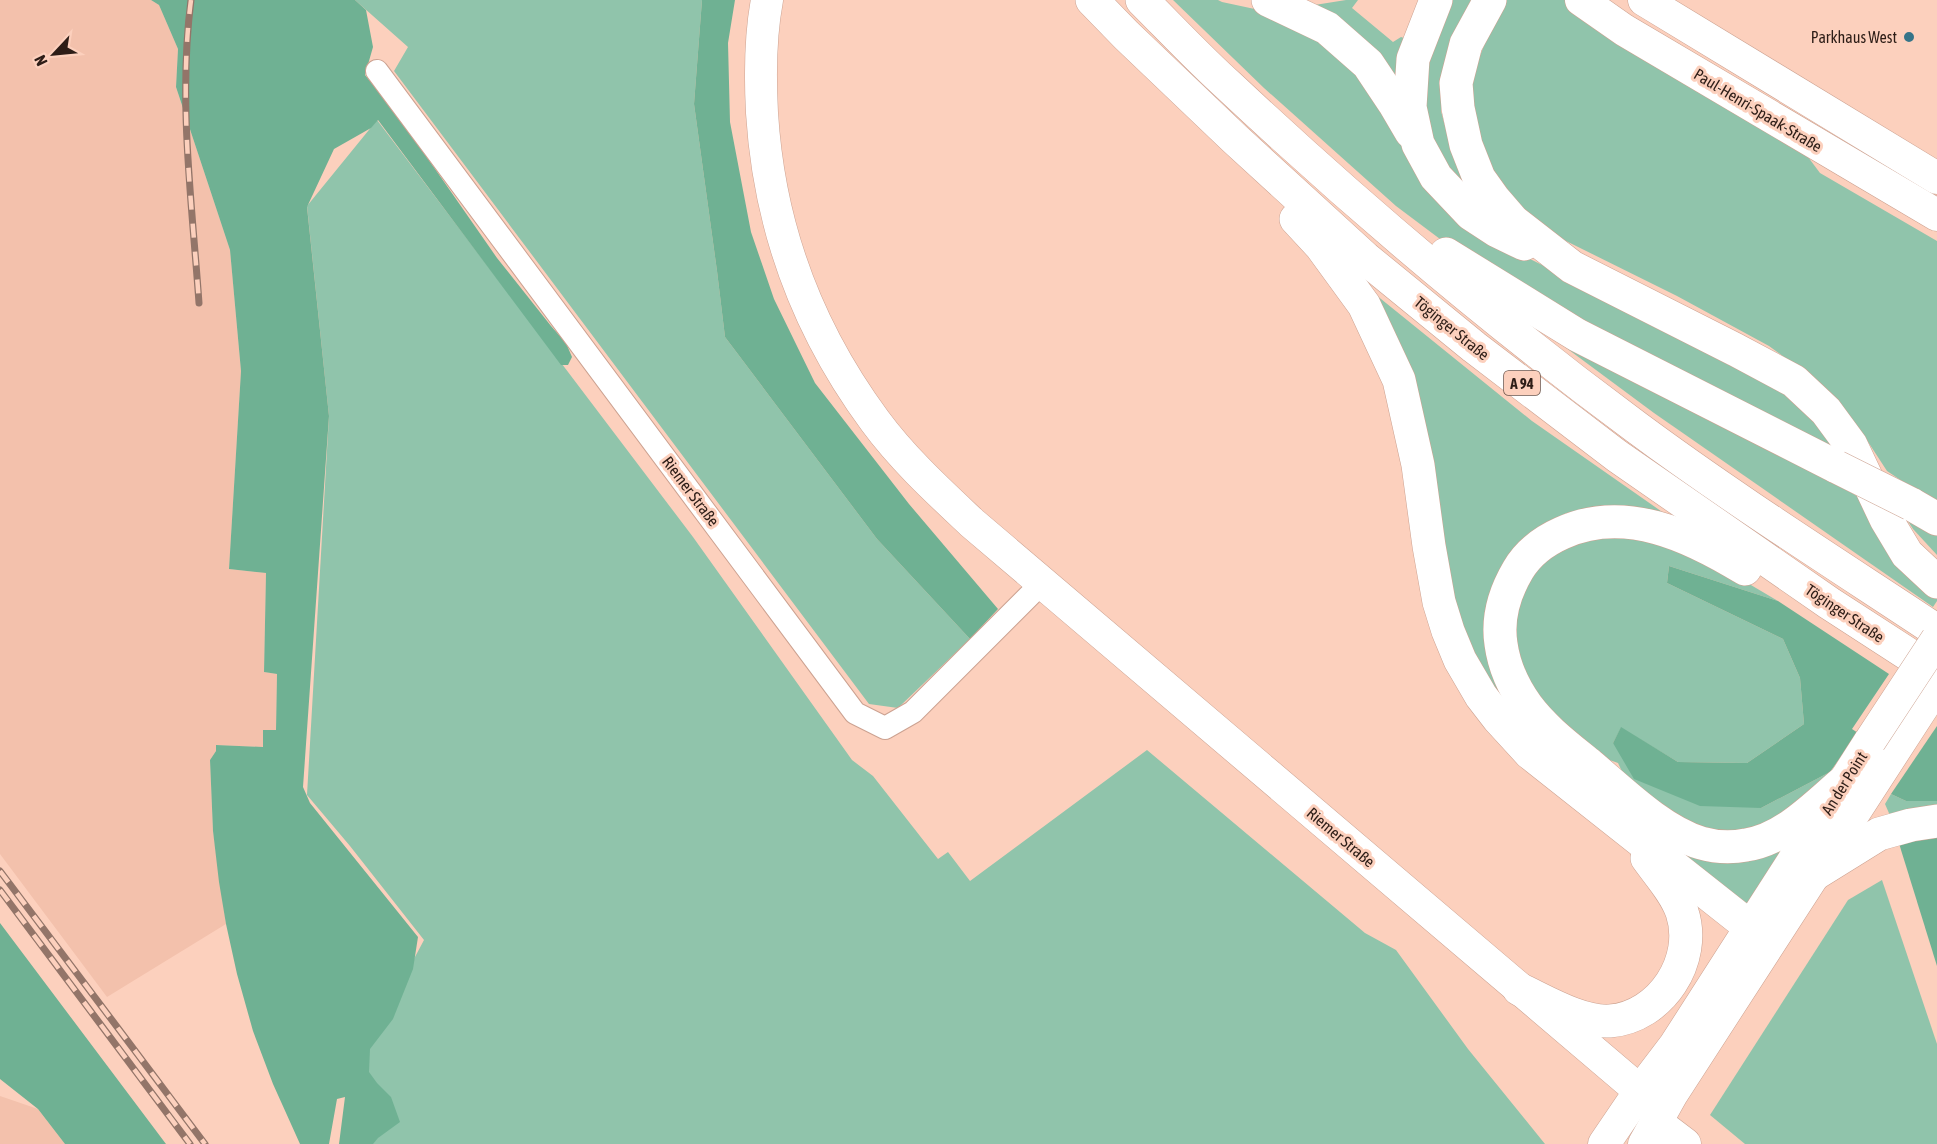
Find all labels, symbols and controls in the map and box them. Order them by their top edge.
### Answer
north arrow [24,24,84,84]
place label: Parkhaus West [1811,28,1897,46]
marker: Parkhaus West [1902,30,1916,44]
text: N [30,52,51,69]
street label: Paul-Henri-Spaak-Straße [1690,65,1825,156]
street label: Töginger Straße [1411,292,1493,364]
road number: A 94 [1504,371,1540,395]
street label: Riemer Straße [659,453,723,529]
street label: Töginger Straße [1802,580,1888,647]
street label: An der Point [1818,748,1871,818]
street label: Riemer Straße [1304,804,1378,870]

